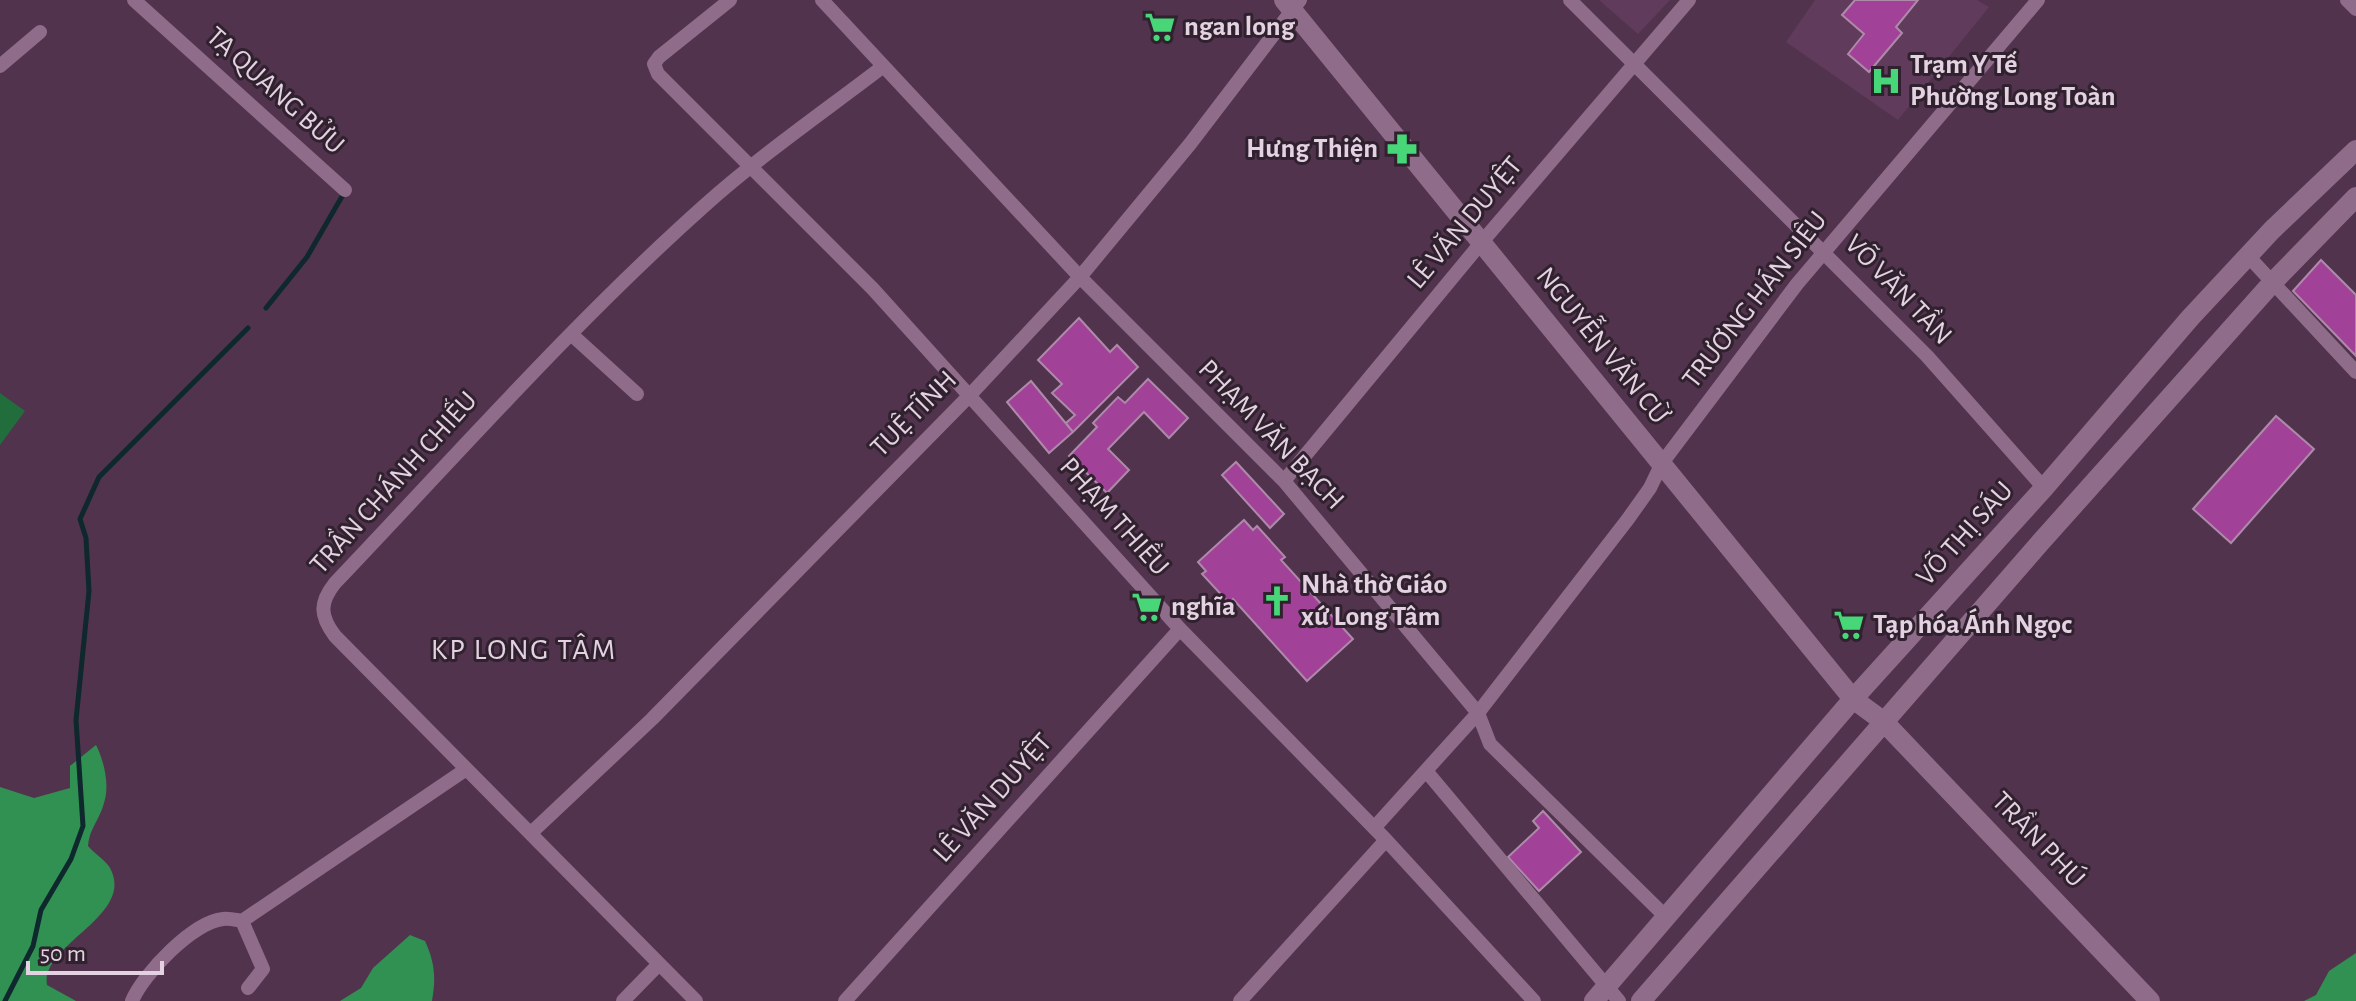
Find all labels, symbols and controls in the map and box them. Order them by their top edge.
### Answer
supermarket icon: ngan long [1143,10,1177,44]
place label: ngan long [1184,13,1296,41]
street label: TẠ QUANG BỬU [201,19,352,160]
place label: Trạm Y Tế Phường Long Toàn [1910,50,2116,111]
hospital icon: Trạm Y Tế Phường Long Toàn [1869,64,1903,98]
pharmacy icon: Hưng Thiện [1385,132,1419,166]
place label: Hưng Thiện [1246,135,1378,163]
street label: LÊ VĂN DUYỆT [1401,150,1528,294]
street label: TRƯƠNG HÁN SIÊU [1675,205,1832,394]
street label: VÕ VĂN TẦN [1839,226,1960,350]
street label: NGUYỄN VĂN CỪ [1531,259,1678,430]
street label: PHẠM VĂN BẠCH [1193,353,1351,515]
street label: TUỆ TĨNH [864,364,962,462]
street label: TRẦN CHÁNH CHIẾU [302,383,483,579]
street label: PHẠM THIỀU [1054,449,1178,581]
street label: VÕ THỊ SÁU [1909,475,2019,591]
place label: Nhà thờ Giáo xứ Long Tâm [1301,571,1447,631]
church icon: Nhà thờ Giáo xứ Long Tâm [1260,584,1294,618]
supermarket icon: nghĩa [1130,590,1164,624]
place label: nghĩa [1171,593,1236,621]
supermarket icon: Tạp hóa Ánh Ngọc [1832,608,1866,642]
place label: Tạp hóa Ánh Ngọc [1873,608,2072,639]
district label: KP LONG TÂM [431,633,617,665]
street label: LÊ VĂN DUYỆT [927,727,1058,868]
street label: TRẦN PHÚ [1986,783,2093,893]
scale bar [28,925,162,975]
text: 50 m [40,942,86,966]

